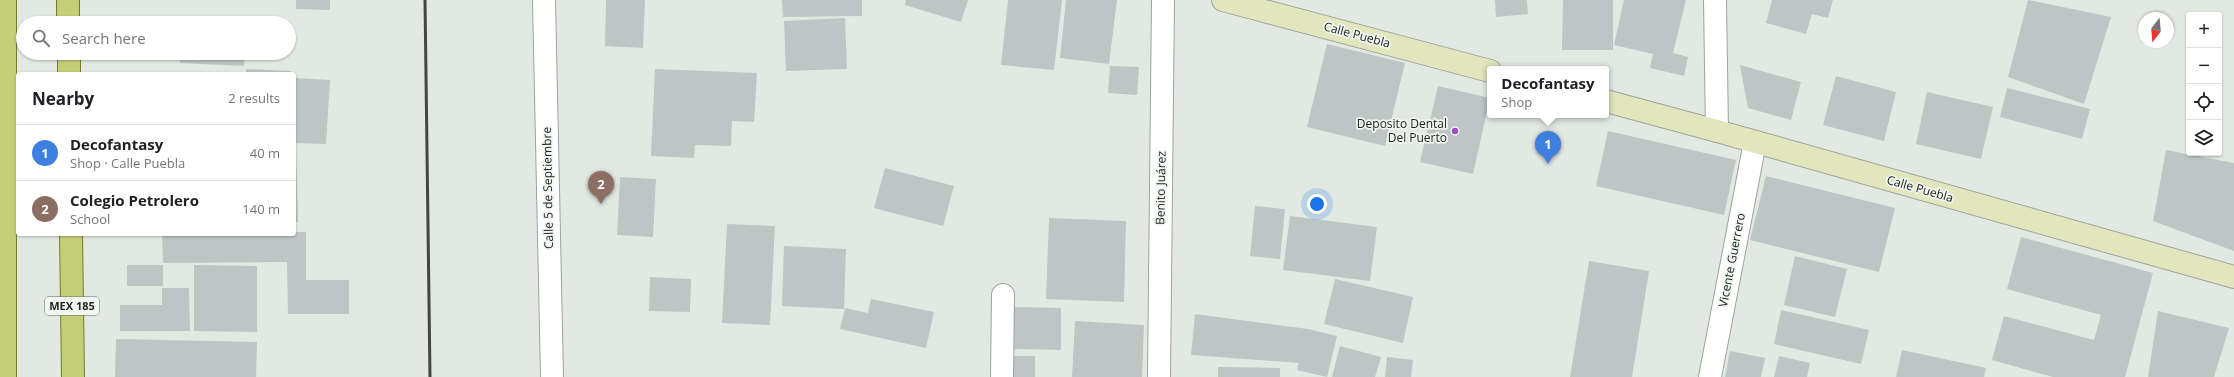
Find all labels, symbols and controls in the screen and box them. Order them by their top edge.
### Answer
north arrow [2138,12,2174,48]
map controls [2186,12,2222,156]
button: + [2186,12,2222,48]
search box [16,16,296,60]
street label: Calle Puebla [1322,17,1392,52]
icon: search [30,27,52,49]
text: Search here [62,28,146,48]
button: − [2186,48,2222,84]
popup [1487,66,1609,118]
text: Decofantasy [1501,73,1595,93]
button: locate [2186,84,2222,120]
text: Nearby [32,87,94,110]
text: 2 results [228,89,280,107]
text: Shop [1501,93,1532,111]
place label: Deposito Dental Del Puerto [1357,115,1447,146]
button: layers [2186,120,2222,156]
marker: Deposito Dental Del Puerto [1450,126,1460,136]
street label: Calle 5 de Septiembre [538,127,557,249]
pin: 1 [1535,131,1561,164]
text: Decofantasy [70,134,163,154]
text: 1 [41,144,49,162]
text: 40 m [250,144,280,162]
street label: Benito Juárez [1151,150,1170,225]
text: Shop · Calle Puebla [70,154,185,172]
pin: 2 [588,171,614,204]
street label: Calle Puebla [1885,171,1955,206]
text: Colegio Petrolero [70,190,199,210]
your location [1307,194,1327,214]
text: 2 [41,200,49,218]
text: 140 m [242,200,280,218]
text: School [70,210,110,228]
street label: Vicente Guerrero [1714,211,1749,308]
road number: MEX 185 [45,297,99,315]

